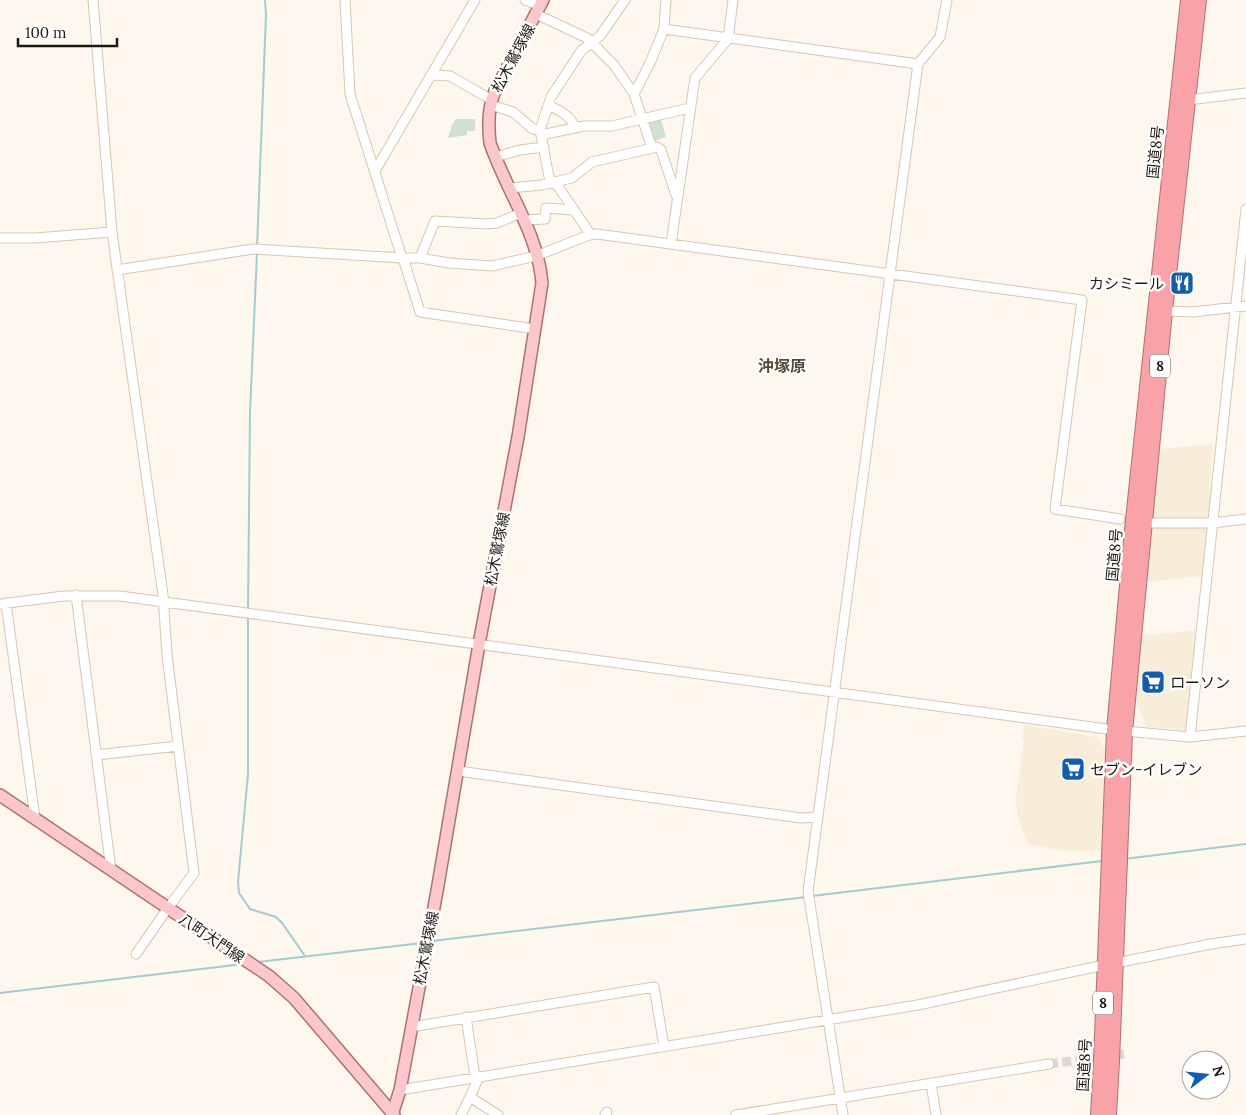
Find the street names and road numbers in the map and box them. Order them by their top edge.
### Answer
street label: 松木鷲塚線 [487,20,539,96]
street label: 国道8号 [1143,124,1167,180]
road number: 8 [1150,354,1170,378]
street label: 松木鷲塚線 [481,510,513,588]
street label: 国道8号 [1102,528,1126,582]
street label: 八町大門線 [176,909,248,967]
street label: 松木鷲塚線 [410,909,442,987]
road number: 8 [1093,991,1113,1014]
street label: 国道8号 [1073,1038,1095,1092]

